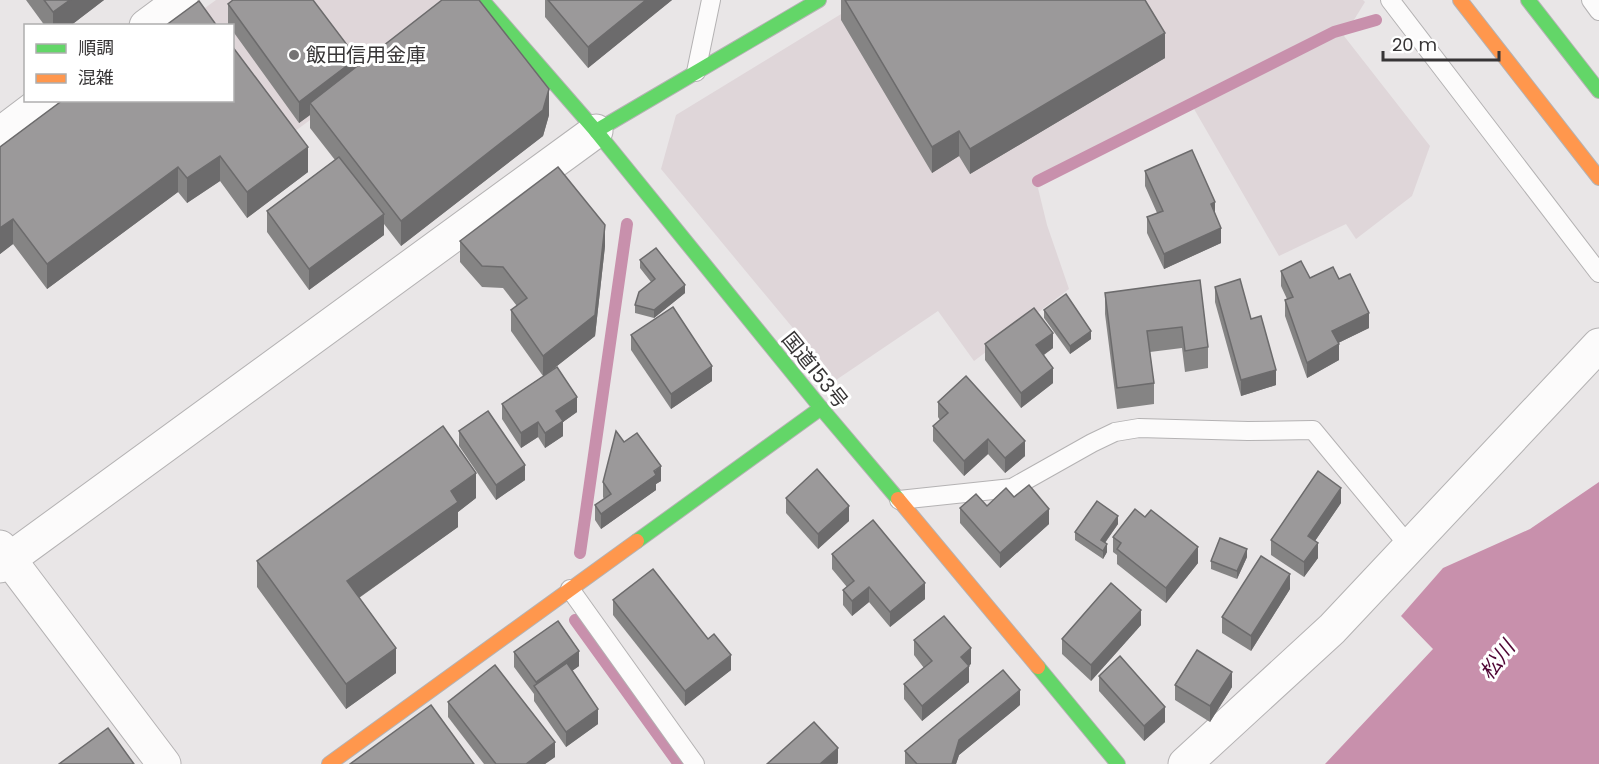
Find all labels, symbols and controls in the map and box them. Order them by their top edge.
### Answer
legend [24,24,234,102]
scale bar [1383,24,1498,62]
text: 20 m [1392,32,1437,57]
text: 順調 [78,35,114,60]
place label: 飯田信用金庫 [306,41,426,69]
marker: 飯田信用金庫 [287,48,301,62]
text: 混雑 [78,65,114,90]
street label: 国道153号 [776,326,854,414]
water label: 松川 [1473,633,1522,685]

